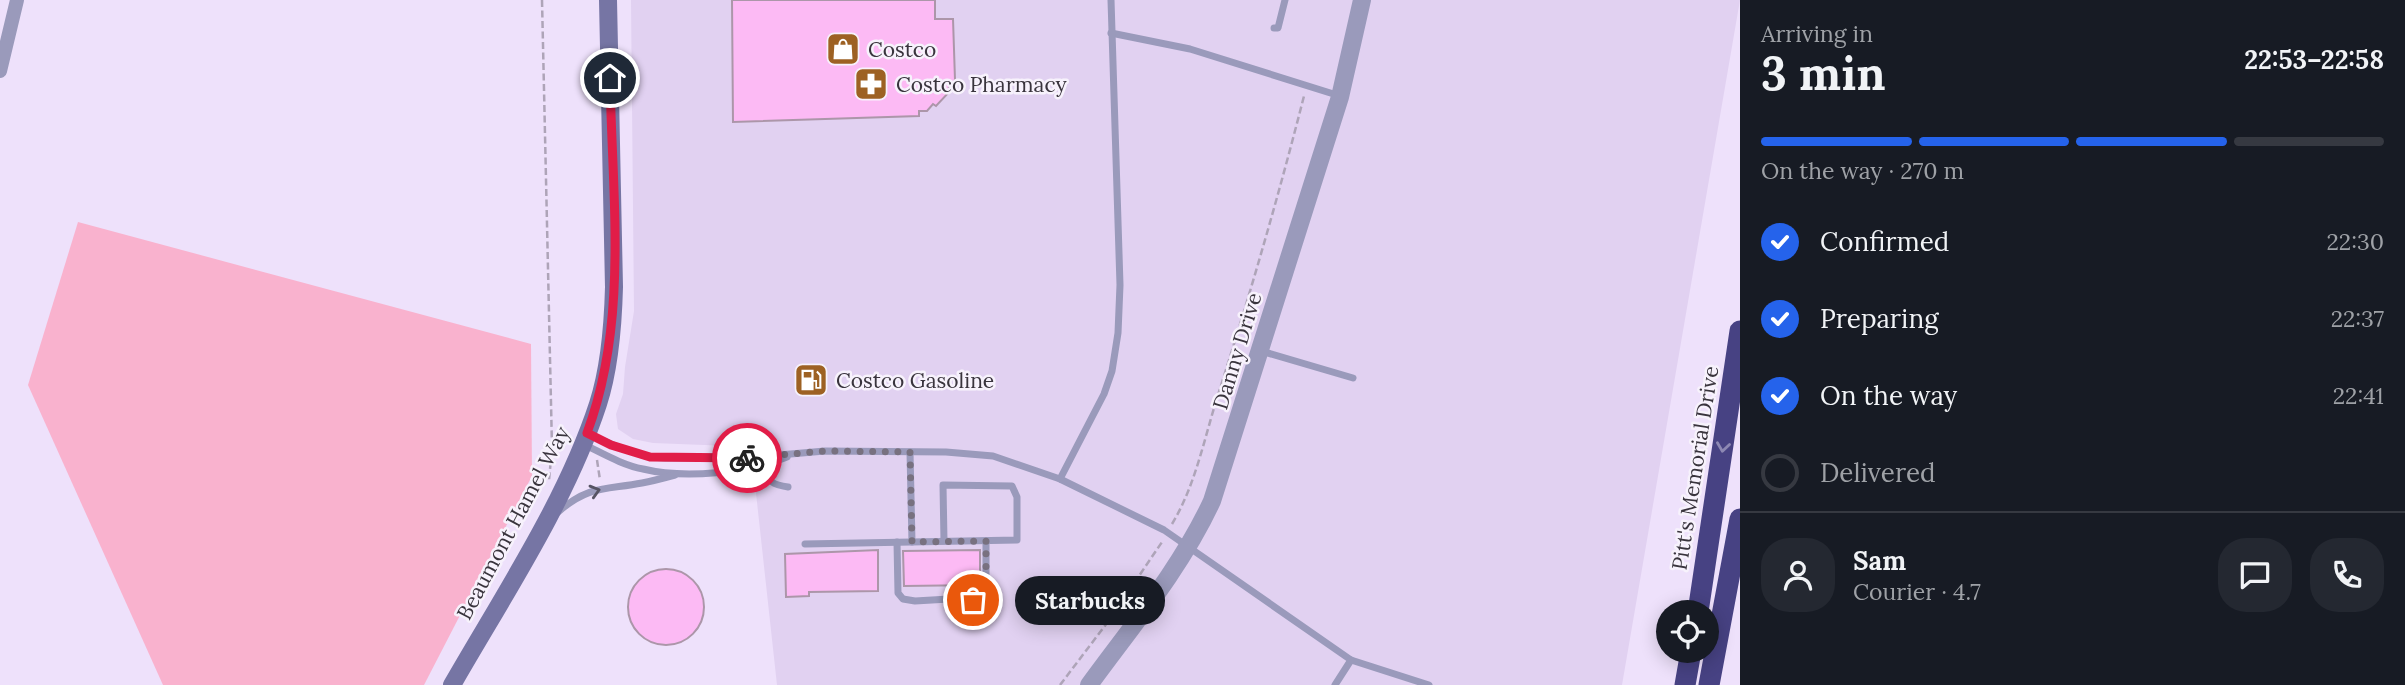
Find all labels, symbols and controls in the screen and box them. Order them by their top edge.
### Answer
text: Arriving in [1761,19,1873,48]
shop icon: Costco [824,30,862,68]
place label: Costco [868,36,936,63]
text: 22:53–22:58 [2244,43,2384,76]
text: 3 min [1761,44,1886,103]
pin [580,48,640,108]
icon: home [591,59,629,97]
pharmacy icon: Costco Pharmacy [852,65,890,103]
place label: Costco Pharmacy [896,71,1067,98]
text: On the way · 270 m [1761,156,1964,185]
icon: check [1761,223,1799,261]
text: Confirmed [1820,225,1949,258]
text: 22:30 [2326,227,2384,256]
street label: Danny Drive [1206,289,1268,413]
icon: check [1761,300,1799,338]
text: Preparing [1820,302,1939,335]
text: 22:37 [2331,304,2384,333]
fuel station icon: Costco Gasoline [792,361,830,399]
street label: Pitt's Memorial Drive [1666,364,1724,572]
place label: Costco Gasoline [836,367,994,394]
icon: check [1761,377,1799,415]
text: On the way [1820,379,1957,412]
text: 22:41 [2333,381,2384,410]
street label: Beaumont Hamel Way [451,422,575,624]
courier [712,423,782,493]
icon: bike [728,439,766,477]
one-way arrow [1716,441,1731,453]
text: Delivered [1820,456,1936,489]
one-way arrow [589,484,601,499]
button: person [1761,538,1835,612]
button: chat [2218,538,2292,612]
button: phone [2310,538,2384,612]
text: Sam [1853,544,1906,577]
pin [943,570,1003,630]
callout: Starbucks [1015,576,1166,624]
text: Courier · 4.7 [1853,577,1981,606]
icon: bag [954,581,992,619]
text: Starbucks [1035,586,1145,615]
map controls [1656,600,1719,663]
button: locate [1656,600,1719,663]

